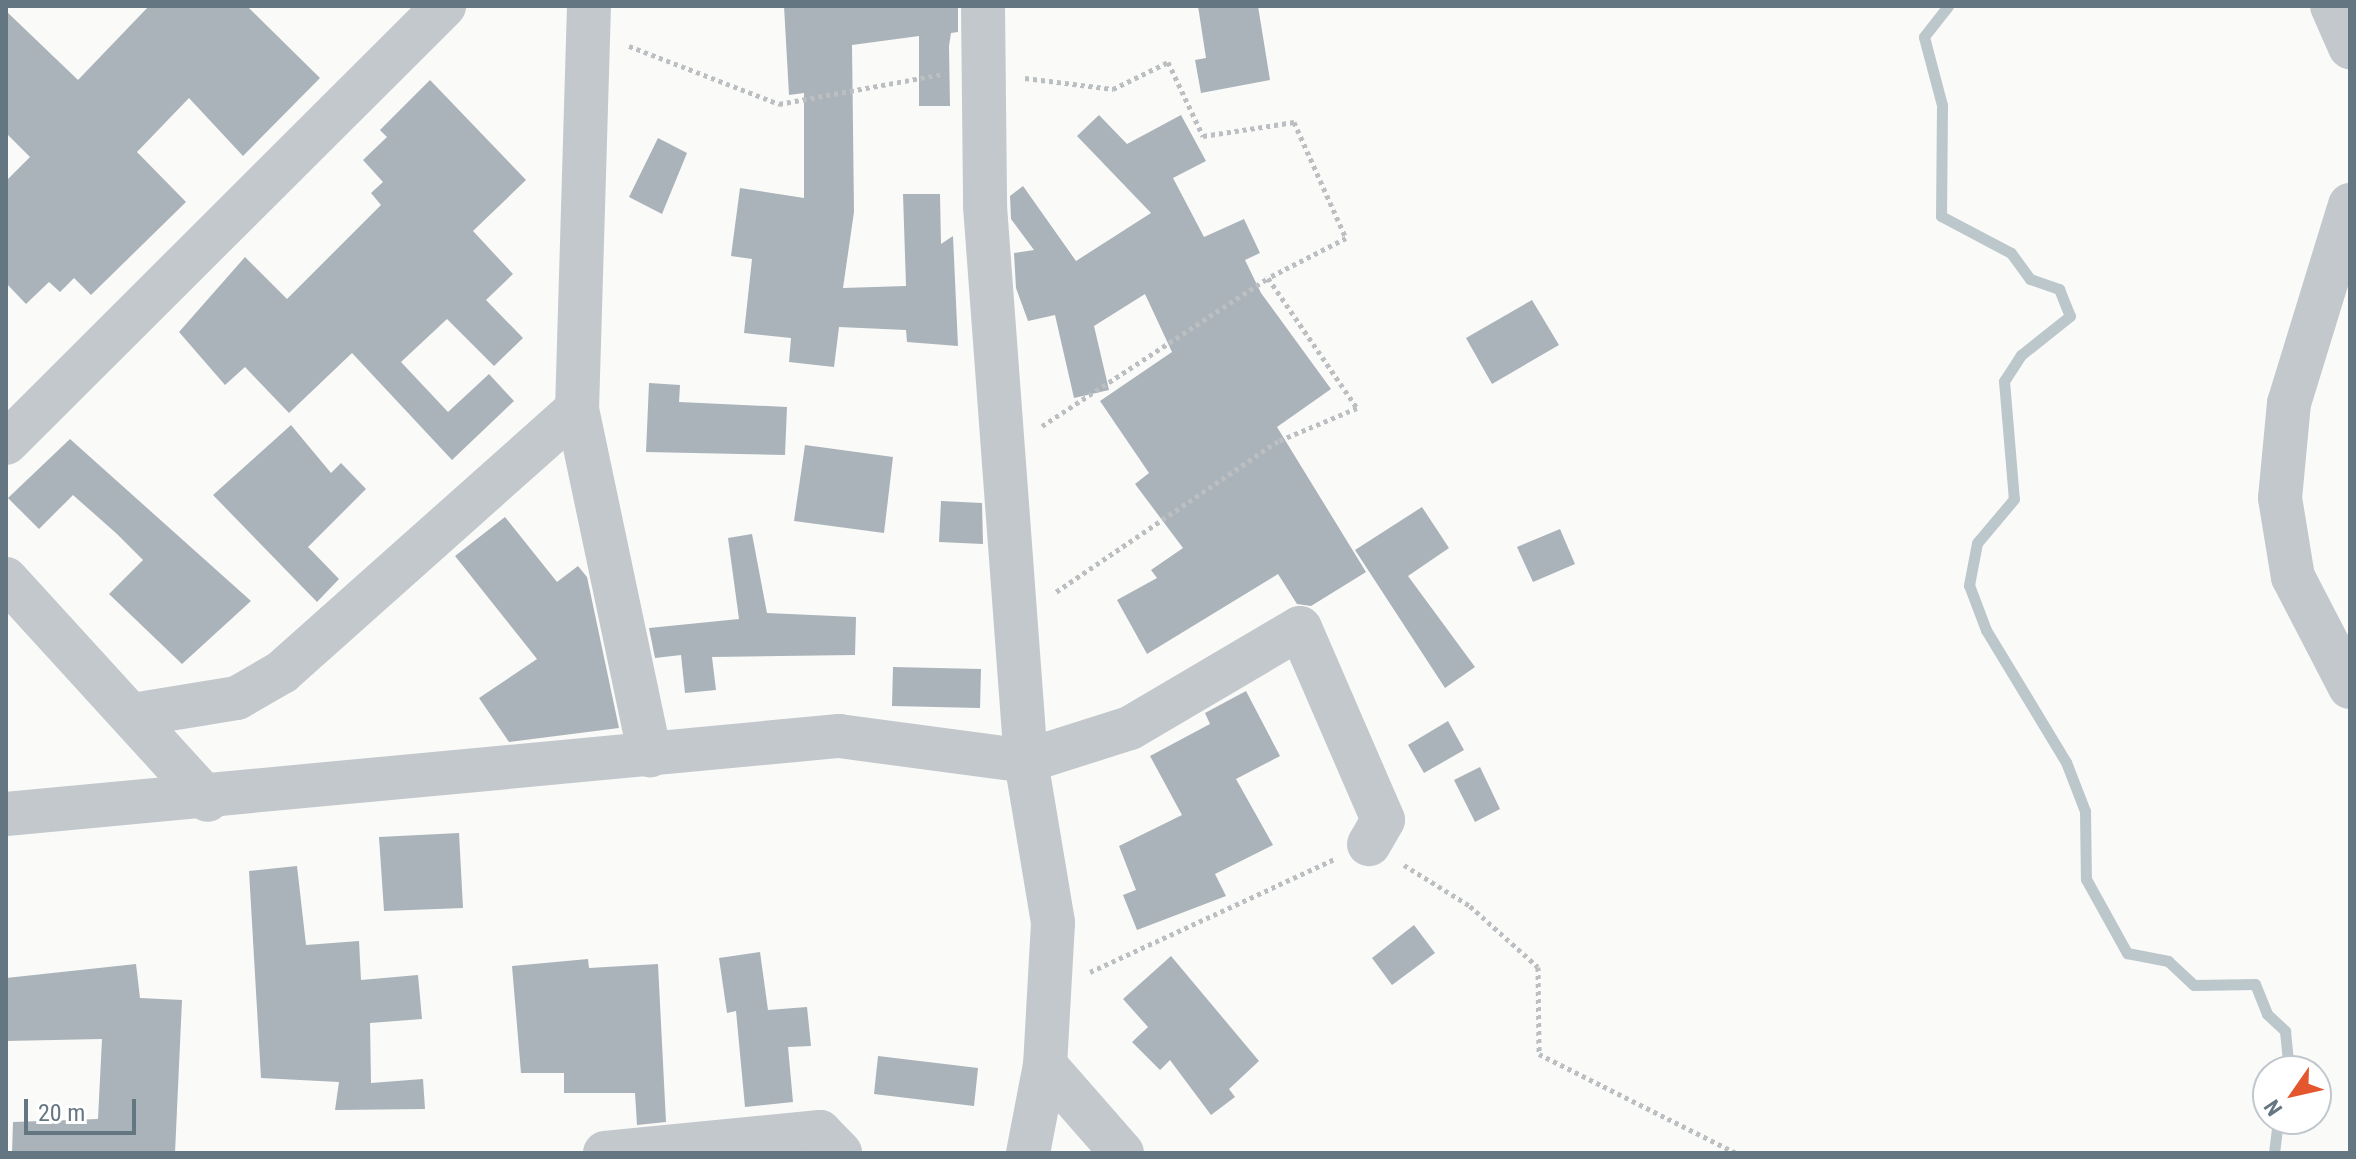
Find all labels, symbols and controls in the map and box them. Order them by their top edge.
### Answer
north arrow [2252,1055,2332,1135]
scale bar [28,1083,140,1133]
text: N [2259,1095,2287,1120]
text: 20 m [38,1099,85,1127]

